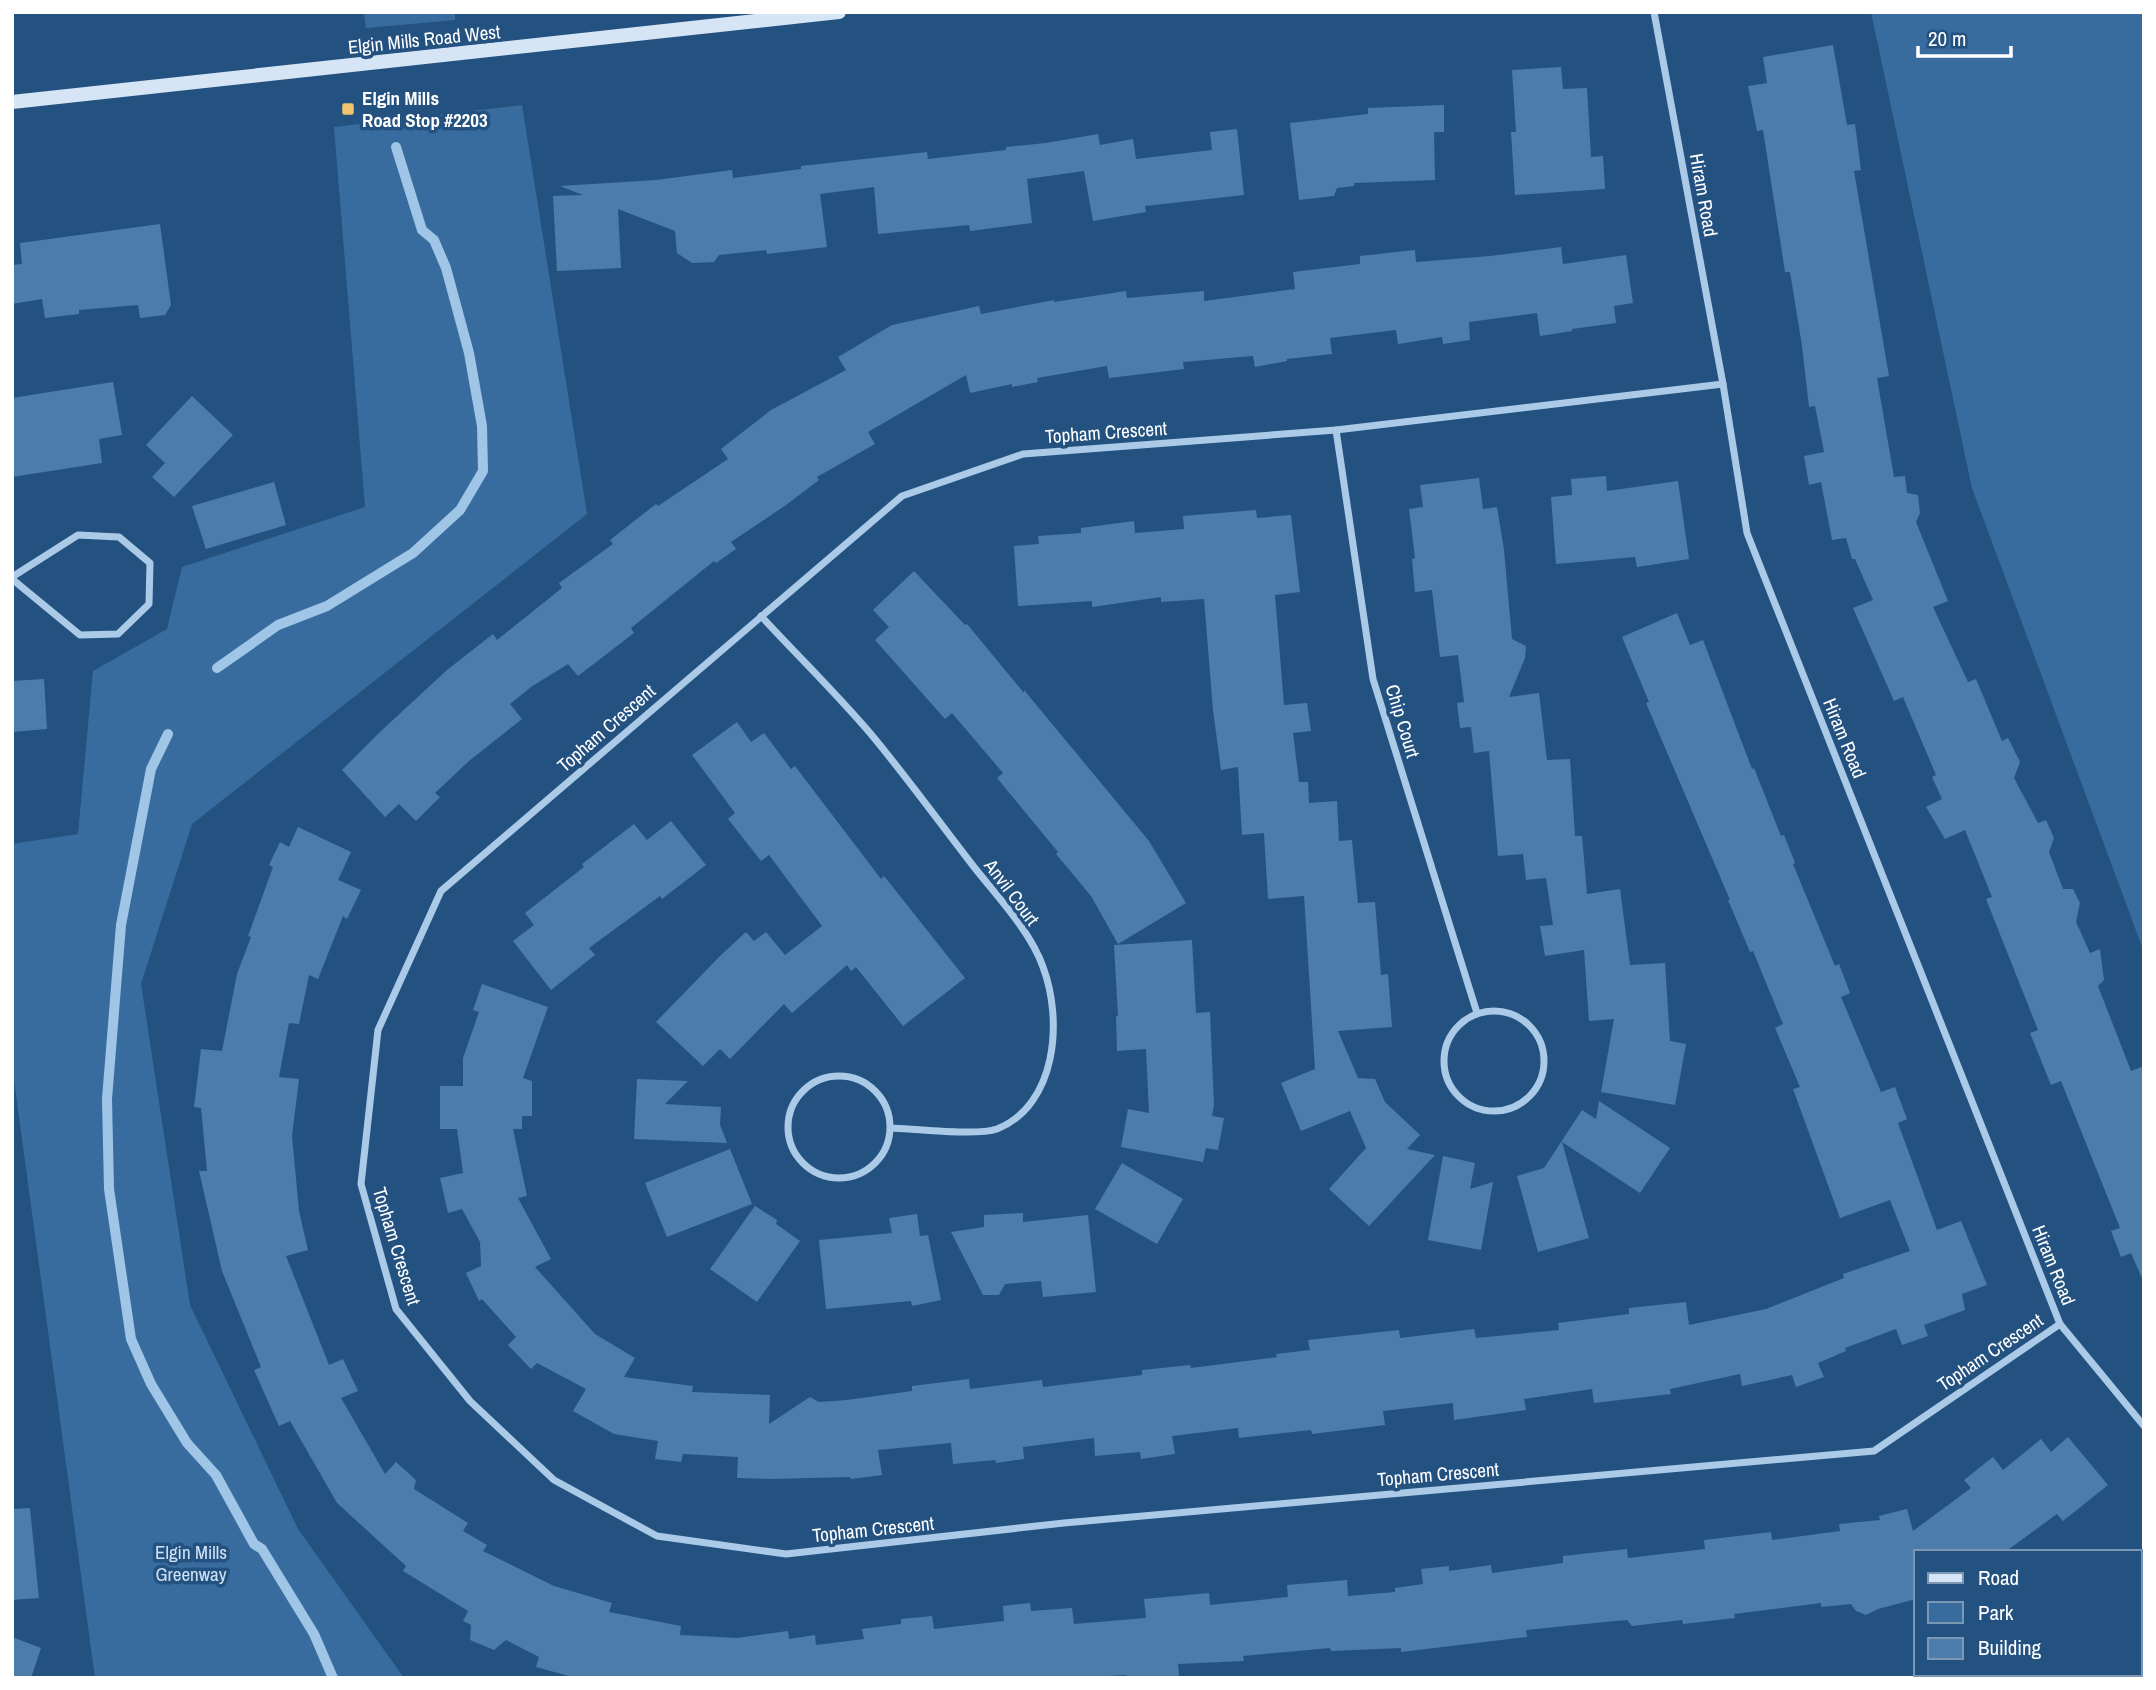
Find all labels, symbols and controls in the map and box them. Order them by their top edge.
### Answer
scale bar [1918,14,2011,58]
street label: Elgin Mills Road West [347,18,502,60]
text: 20 m [1928,24,1966,53]
place label: Elgin Mills Road Stop #2203 [362,85,488,133]
marker: Elgin Mills Road Stop #2203 [340,101,356,117]
street label: Hiram Road [1684,151,1724,239]
street label: Topham Crescent [1044,415,1168,449]
street label: Topham Crescent [551,678,661,778]
street label: Chip Court [1380,681,1427,761]
street label: Hiram Road [1817,694,1873,782]
street label: Anvil Court [978,853,1046,931]
street label: Topham Crescent [367,1184,427,1309]
street label: Hiram Road [2026,1221,2082,1309]
street label: Topham Crescent [1932,1307,2048,1397]
street label: Topham Crescent [1376,1456,1501,1492]
street label: Topham Crescent [811,1510,936,1548]
park label: Elgin Mills Greenway [155,1539,227,1587]
legend [1914,1550,2142,1676]
text: Road [1978,1563,2019,1592]
text: Park [1978,1598,2014,1627]
text: Building [1978,1633,2042,1662]

